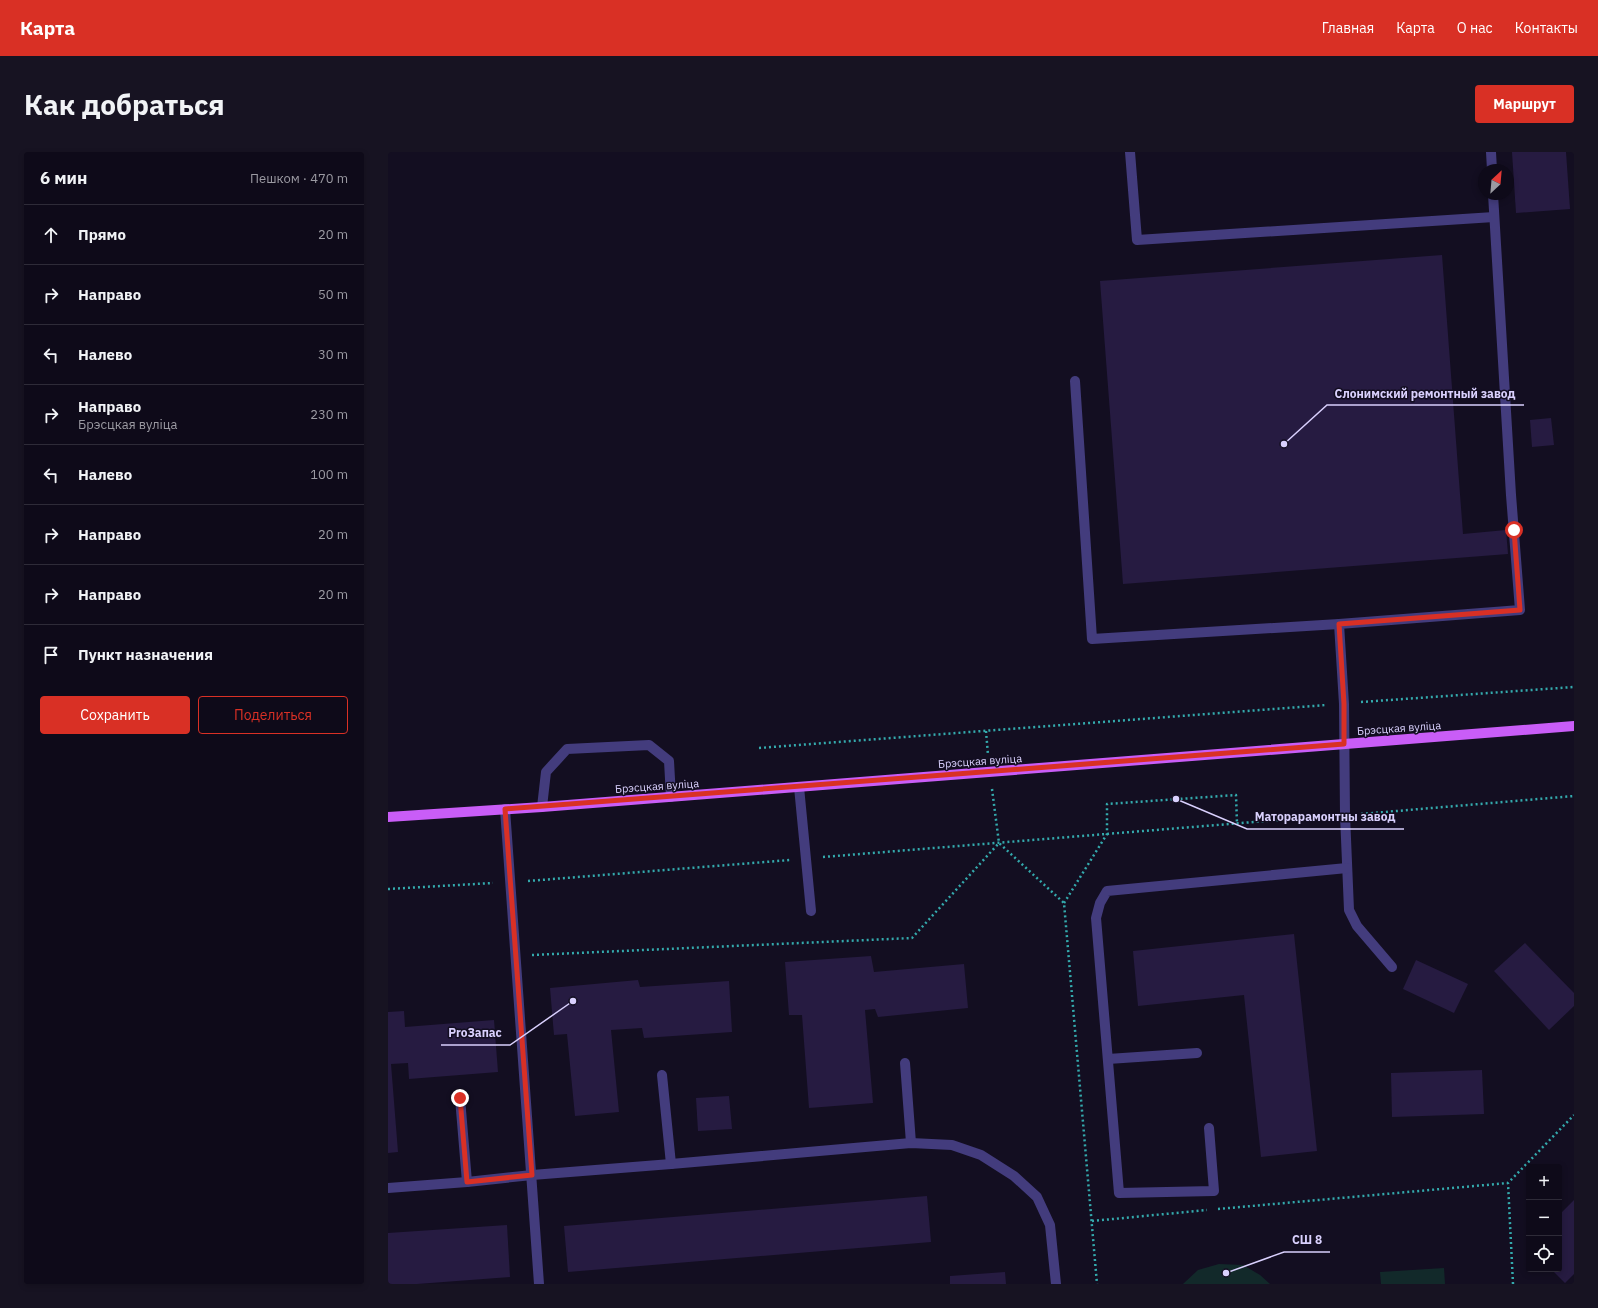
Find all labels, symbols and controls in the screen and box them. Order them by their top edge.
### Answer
text: Карта [20,16,75,40]
text: Главная [1322,19,1374,37]
text: Карта [1396,19,1435,37]
text: О нас [1457,19,1493,37]
text: Контакты [1515,19,1578,37]
button: Маршрут [1475,85,1574,123]
text: Как добраться [24,86,225,123]
north arrow [1478,164,1514,200]
text: 6 мин [40,167,87,189]
text: Пешком · 470 m [250,170,348,187]
icon: ahead [40,224,62,246]
text: Прямо [78,225,126,244]
text: 20 m [318,226,348,243]
icon: right [40,284,62,306]
text: Направо [78,285,141,304]
text: 50 m [318,286,348,303]
icon: left [40,344,62,366]
text: Налево [78,345,132,364]
text: 30 m [318,346,348,363]
callout: Слонимский ремонтный завод [1327,381,1524,405]
text: Слонимский ремонтный завод [1335,386,1516,401]
text: Направо [78,397,141,416]
icon: right [40,404,62,426]
text: 230 m [310,406,348,423]
text: Брэсцкая вуліца [78,416,178,433]
icon: left [40,464,62,486]
text: Налево [78,465,132,484]
text: 100 m [310,466,348,483]
route start [1505,521,1523,539]
icon: right [40,524,62,546]
text: Направо [78,525,141,544]
text: 20 m [318,526,348,543]
icon: right [40,584,62,606]
text: Направо [78,585,141,604]
text: 20 m [318,586,348,603]
icon: arrive [40,644,62,666]
text: Пункт назначения [78,645,213,664]
button: Сохранить [40,696,190,734]
button: Поделиться [198,696,348,734]
street label: Брэсцкая вуліца [1356,718,1442,738]
street label: Брэсцкая вуліца [937,751,1023,771]
street label: Брэсцкая вуліца [614,776,700,796]
callout: Маторарамонтны завод [1247,805,1404,829]
text: Маторарамонтны завод [1255,809,1395,824]
callout: ProЗапас [441,1021,510,1045]
text: ProЗапас [448,1025,502,1040]
route end [451,1089,469,1107]
map controls [1526,1164,1562,1272]
button: + [1526,1164,1562,1200]
button: − [1526,1200,1562,1236]
callout: СШ 8 [1284,1228,1330,1252]
text: СШ 8 [1292,1232,1322,1247]
button: locate [1526,1236,1562,1272]

